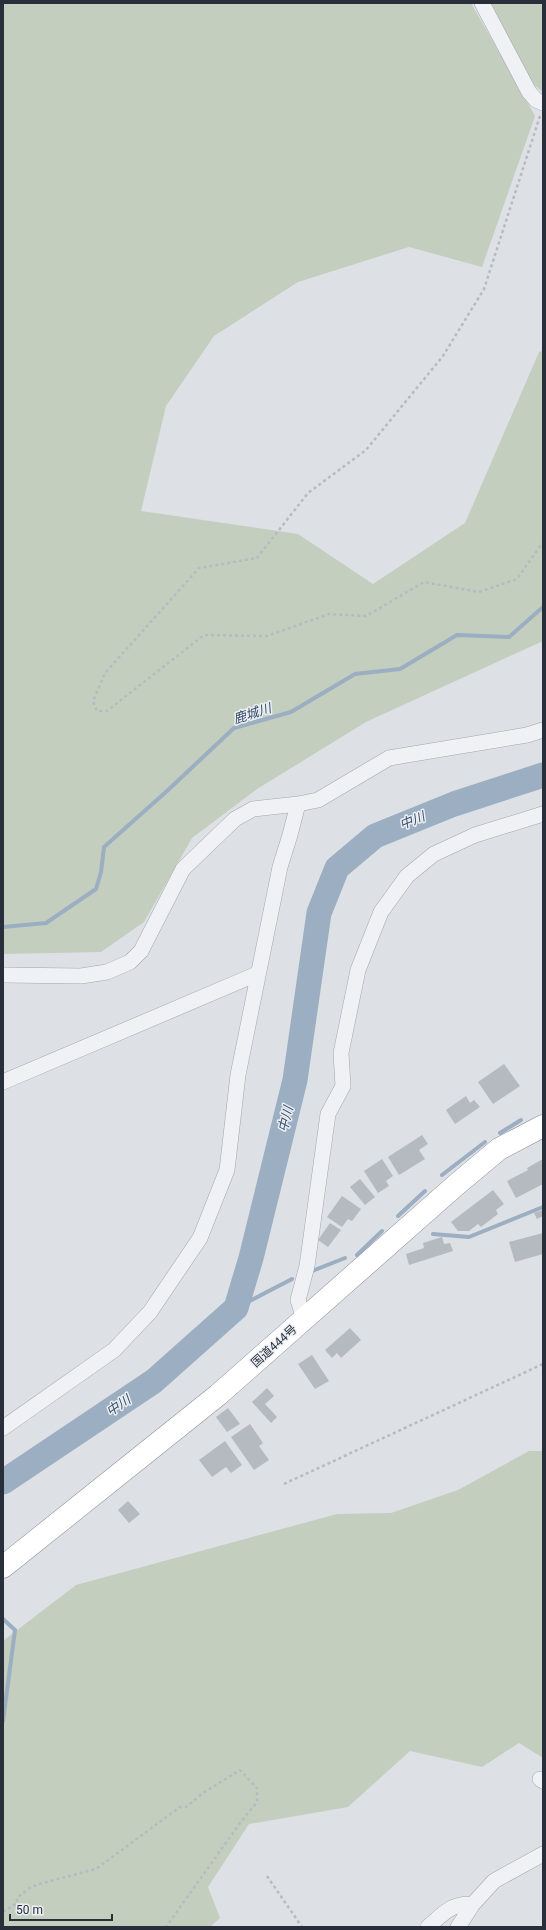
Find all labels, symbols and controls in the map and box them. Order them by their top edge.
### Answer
water label: 鹿城川 [231,700,275,727]
water label: 中川 [397,808,429,832]
water label: 中川 [275,1103,296,1134]
street label: 国道444号 [248,1322,300,1370]
water label: 中川 [103,1391,135,1419]
scale bar [10,1896,112,1922]
text: 50 m [16,1903,43,1917]

